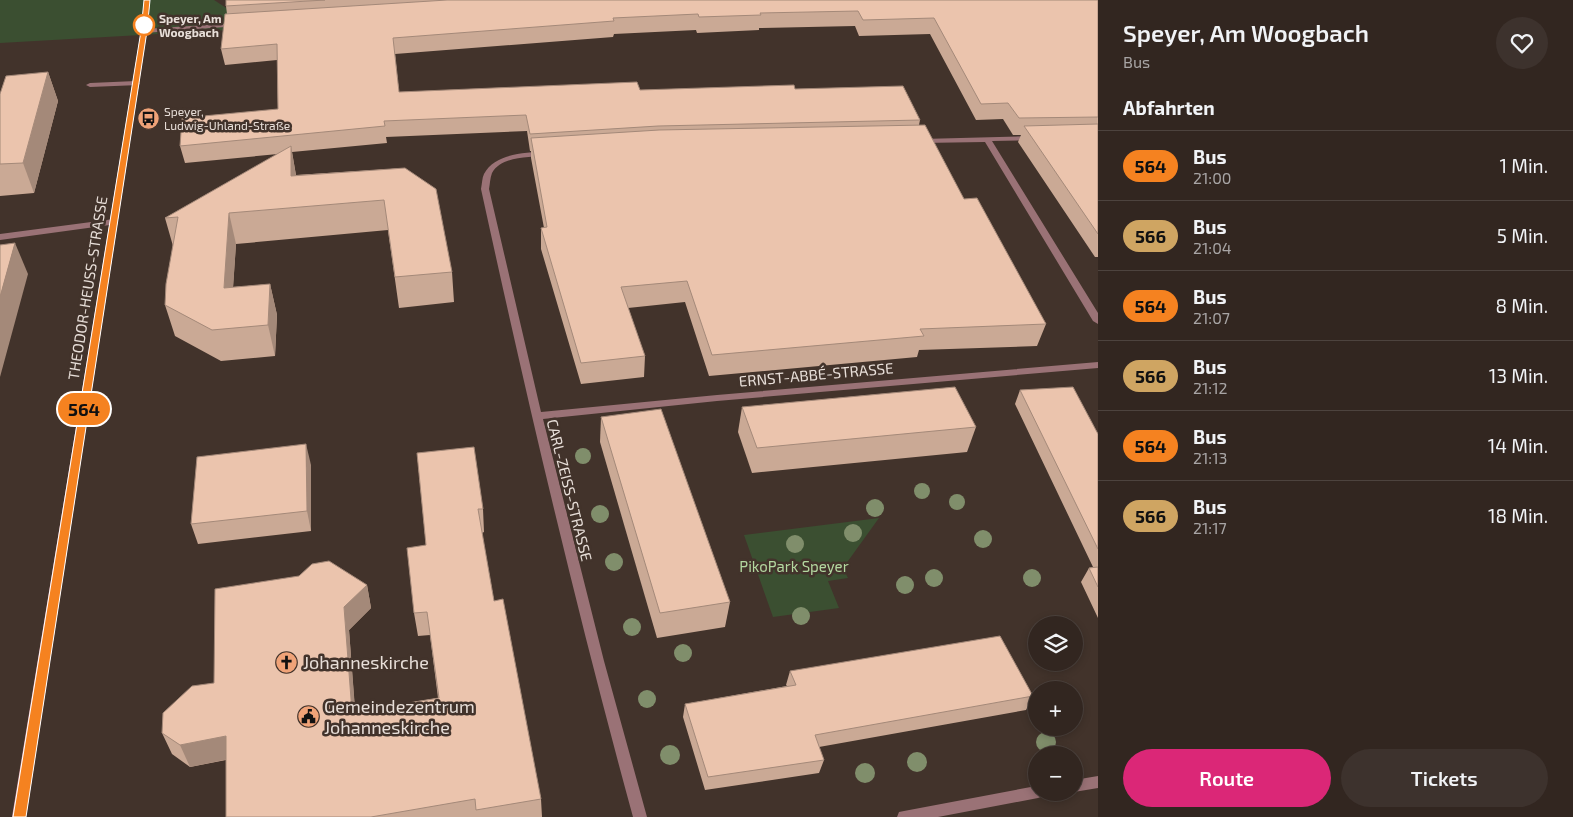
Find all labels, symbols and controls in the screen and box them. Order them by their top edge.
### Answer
place label: Speyer, Am Woogbach [159,11,222,39]
marker: Speyer, Am Woogbach [133,14,155,36]
button: heart [1496,17,1548,69]
text: Speyer, Am Woogbach [1123,18,1369,47]
text: Bus [1123,52,1150,71]
text: Abfahrten [1123,96,1215,119]
place label: Speyer, Ludwig-Uhland-Straße [164,104,290,132]
bus stop icon: Speyer, Ludwig-Uhland-Straße [136,106,160,130]
text: Bus [1193,145,1227,168]
text: 1 Min. [1499,154,1548,177]
text: 564 [1134,155,1167,177]
text: 21:00 [1193,168,1231,187]
street label: THEODOR-HEUSS-STRASSE [64,195,110,381]
text: Bus [1193,215,1227,238]
text: 5 Min. [1497,224,1548,247]
text: 566 [1135,225,1166,247]
text: 21:04 [1193,238,1232,257]
text: Bus [1193,285,1227,308]
text: 8 Min. [1495,294,1548,317]
text: 564 [1134,295,1167,317]
text: 21:07 [1193,308,1230,327]
text: Bus [1193,355,1227,378]
street label: ERNST-ABBÉ-STRASSE [738,358,894,390]
text: 13 Min. [1489,364,1548,387]
text: 566 [1135,365,1166,387]
text: 21:12 [1193,378,1228,397]
line badge: 564 [55,393,113,425]
text: 564 [68,398,100,420]
street label: CARL-ZEISS-STRASSE [544,417,596,563]
text: Bus [1193,425,1227,448]
text: 14 Min. [1488,434,1548,457]
text: 564 [1134,435,1167,457]
text: 21:13 [1193,448,1227,467]
text: Bus [1193,495,1227,518]
text: 18 Min. [1488,504,1548,527]
text: 566 [1135,505,1166,527]
text: 21:17 [1193,518,1227,537]
park label: PikoPark Speyer [739,557,849,575]
map controls [1028,616,1083,801]
button: layers [1028,616,1083,671]
church icon: Johanneskirche [275,650,299,674]
place label: Johanneskirche [303,651,429,673]
button: + [1028,681,1083,736]
place label: Gemeindezentrum Johanneskirche [324,695,475,738]
public building icon: Gemeindezentrum Johanneskirche [296,704,320,728]
button: − [1028,746,1083,801]
button: Route [1123,749,1331,807]
button: Tickets [1341,749,1548,807]

